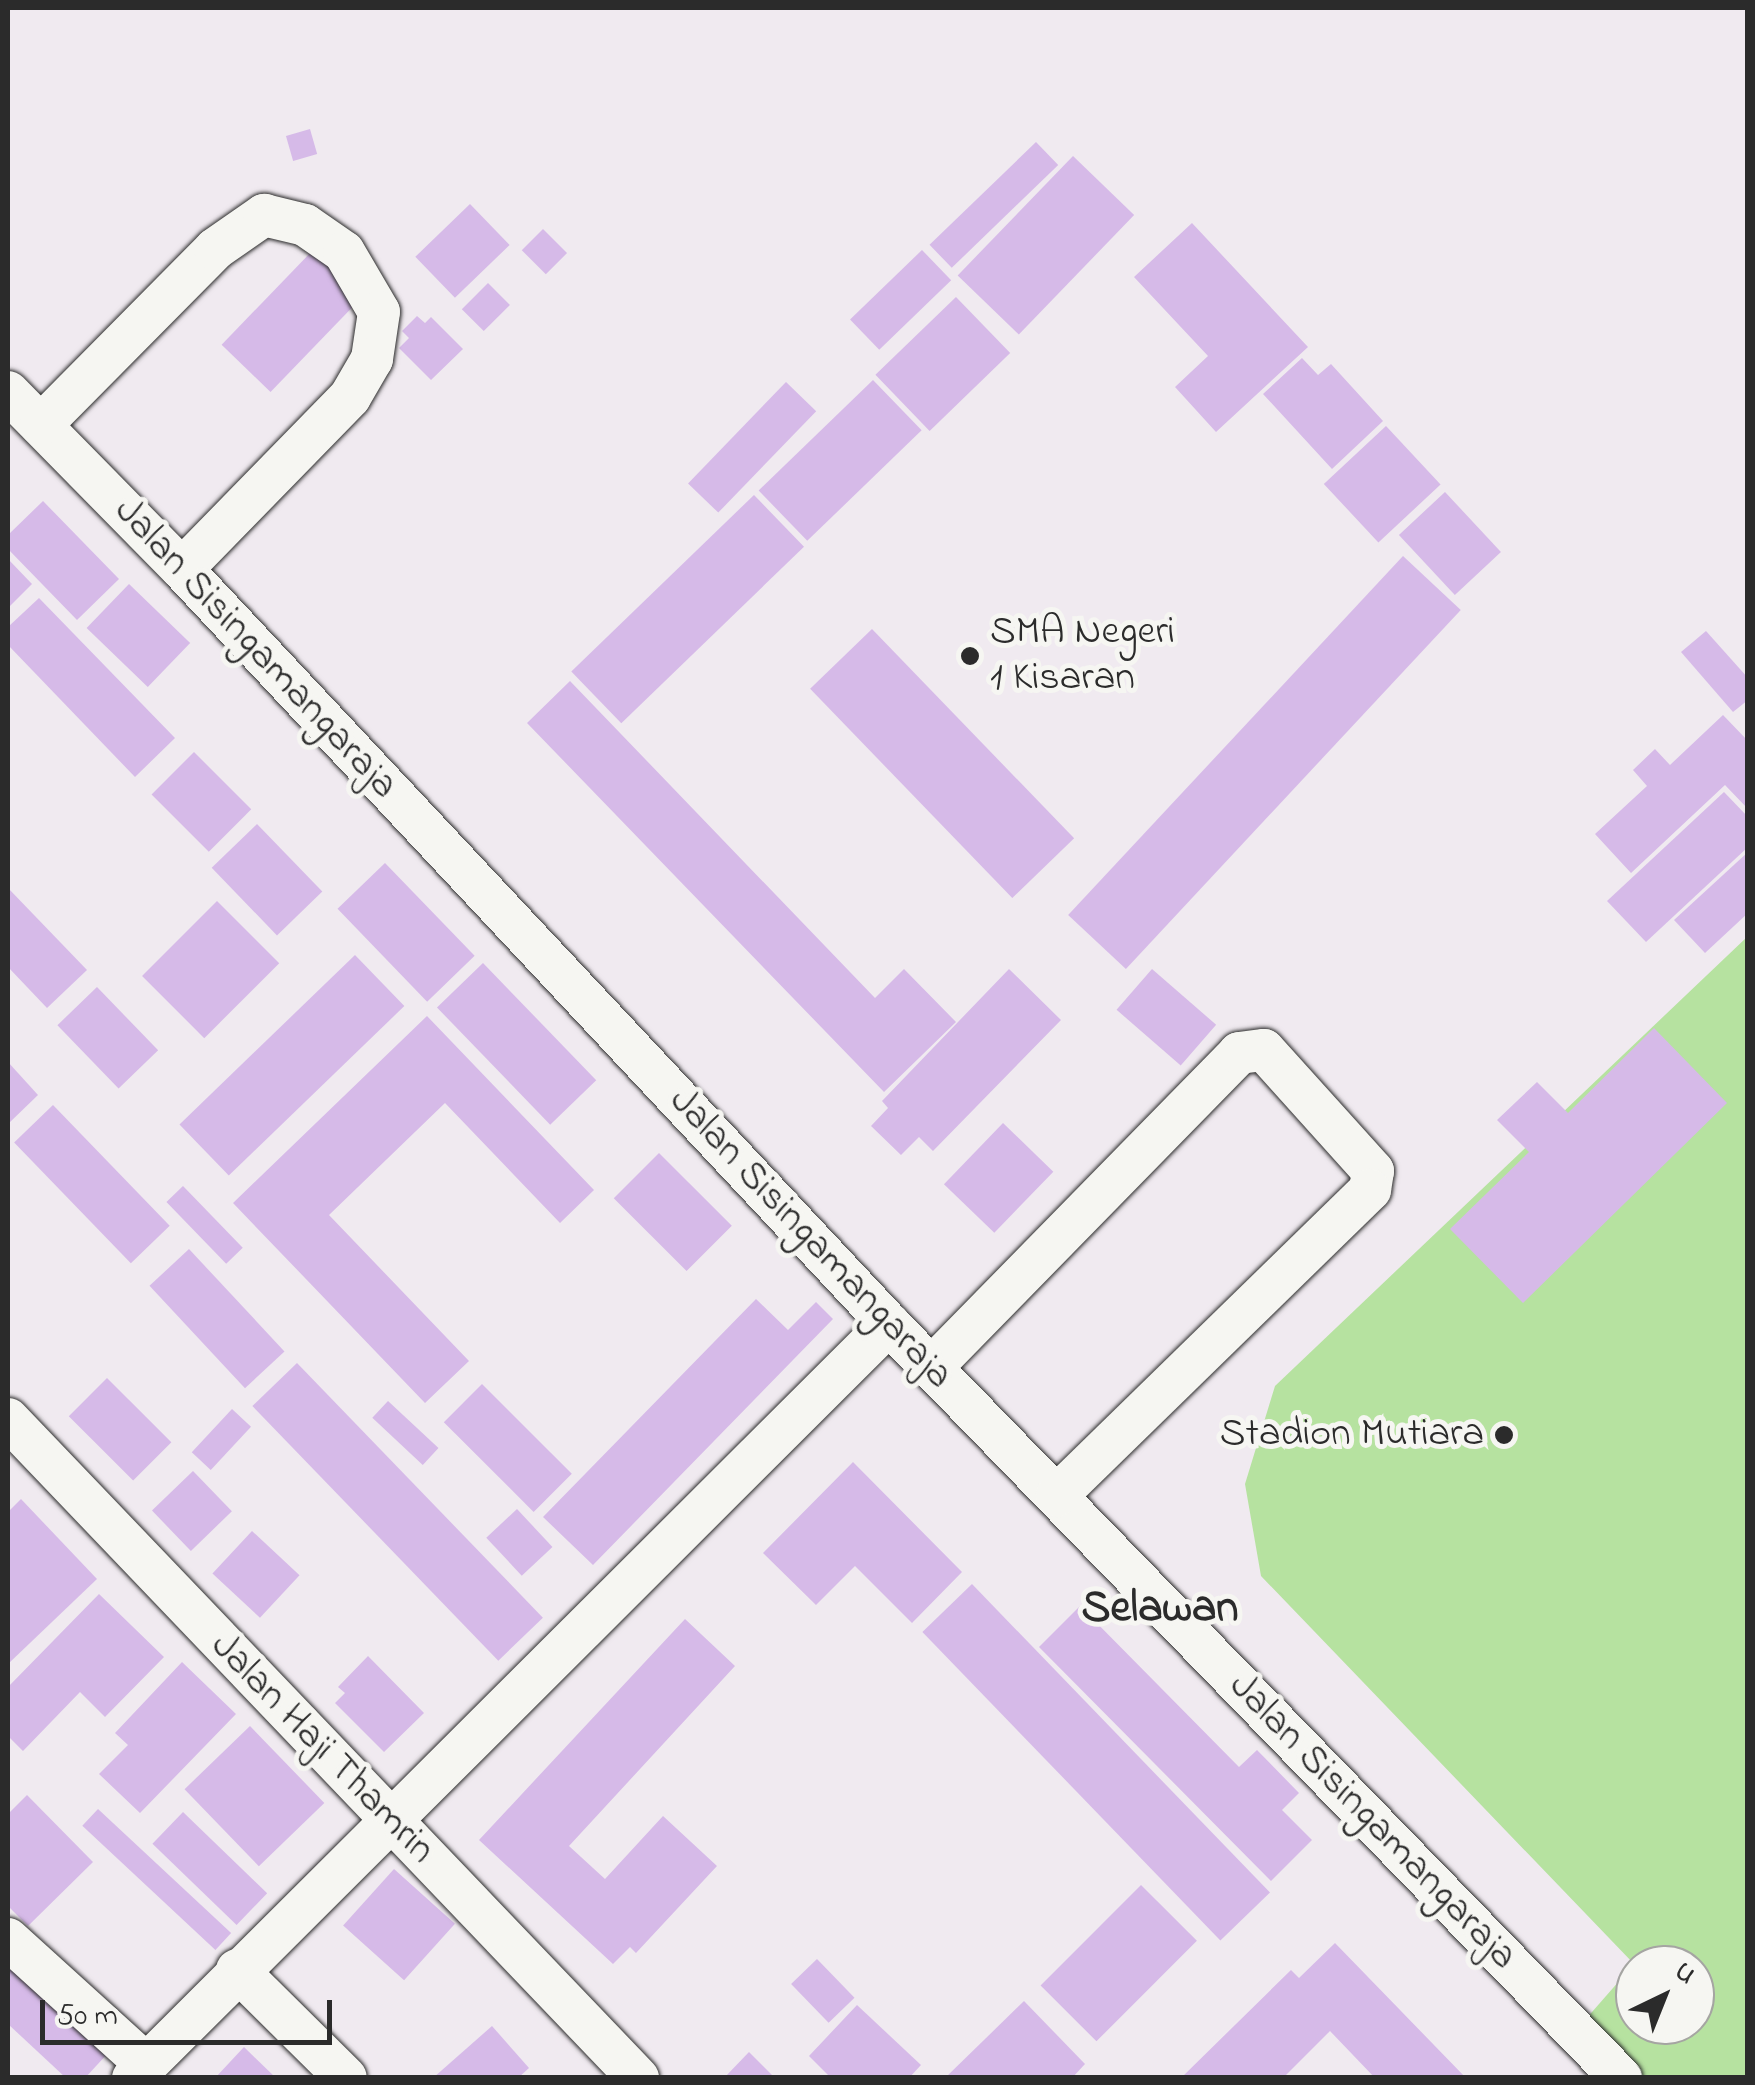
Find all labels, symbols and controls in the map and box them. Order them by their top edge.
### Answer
street label: Jalan Sisingamangaraja [103,488,407,810]
place label: SMA Negeri 1 Kisaran [990,609,1175,703]
marker: SMA Negeri 1 Kisaran [959,645,981,667]
street label: Jalan Sisingamangaraja [658,1078,962,1400]
place label: Stadion Mutiara [1220,1411,1484,1459]
marker: Stadion Mutiara [1493,1424,1515,1446]
district label: Selawan [1082,1583,1238,1637]
street label: Jalan Haji Thamrin [199,1623,445,1875]
street label: Jalan Sisingamangaraja [1218,1663,1526,1981]
north arrow [1615,1945,1715,2045]
text: U [1664,1953,1705,1995]
scale bar [45,1980,338,2042]
text: 50 m [57,1995,118,2039]

